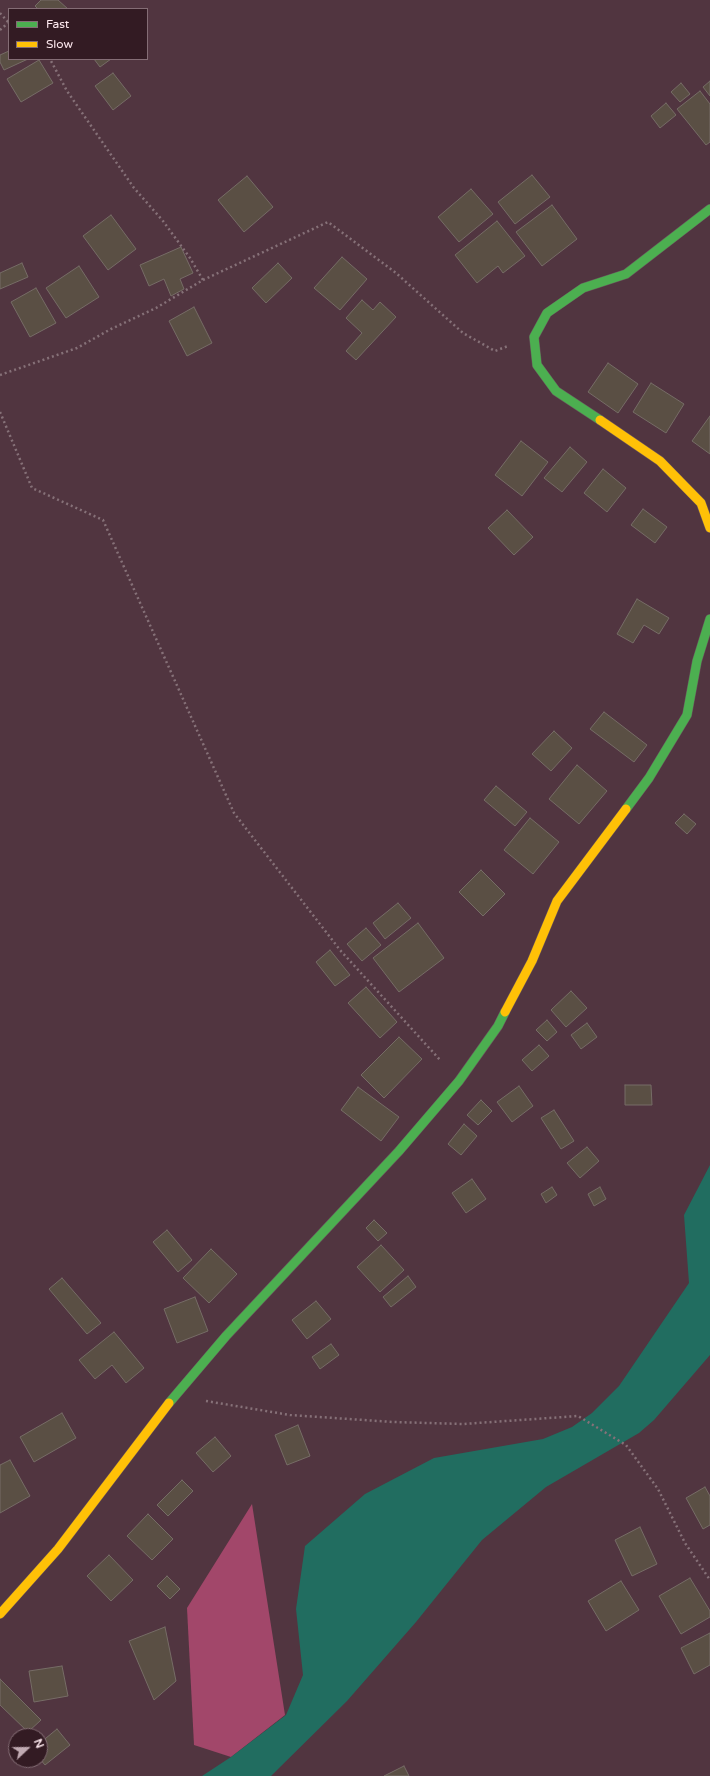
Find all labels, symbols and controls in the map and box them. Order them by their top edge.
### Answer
legend [8,8,148,60]
text: Fast [46,17,69,31]
text: Slow [46,37,73,51]
north arrow [8,1728,48,1768]
text: N [31,1737,46,1750]

